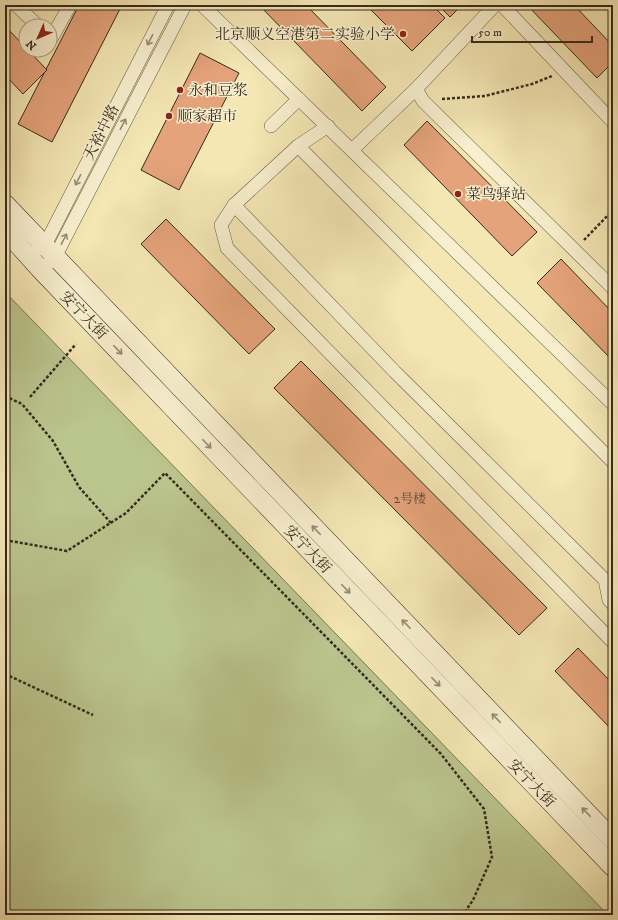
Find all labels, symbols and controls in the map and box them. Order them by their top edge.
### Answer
north arrow [18,18,58,58]
scale bar [472,18,592,44]
place label: 北京顺义空港第二实验小学 [215,25,395,44]
text: 50 m [478,25,502,40]
marker: 北京顺义空港第二实验小学 [398,29,408,39]
one-way arrow [146,33,154,45]
text: N [23,36,40,53]
place label: 永和豆浆 [188,81,248,100]
marker: 永和豆浆 [175,85,185,95]
street label: 天裕中路 [79,101,124,163]
place label: 顺家超市 [177,107,237,126]
marker: 顺家超市 [164,111,174,121]
one-way arrow [120,118,128,130]
one-way arrow [74,174,81,186]
place label: 菜鸟驿站 [466,185,526,204]
marker: 菜鸟驿站 [453,189,463,199]
one-way arrow [61,234,68,246]
street label: 安宁大街 [56,287,111,344]
one-way arrow [113,345,122,355]
one-way arrow [203,439,212,449]
house number: 2号楼 [394,491,426,507]
street label: 安宁大街 [280,521,335,578]
one-way arrow [312,525,321,535]
one-way arrow [341,584,351,594]
one-way arrow [401,619,411,629]
one-way arrow [431,677,441,687]
one-way arrow [491,713,501,723]
street label: 安宁大街 [504,755,559,812]
one-way arrow [581,807,591,817]

